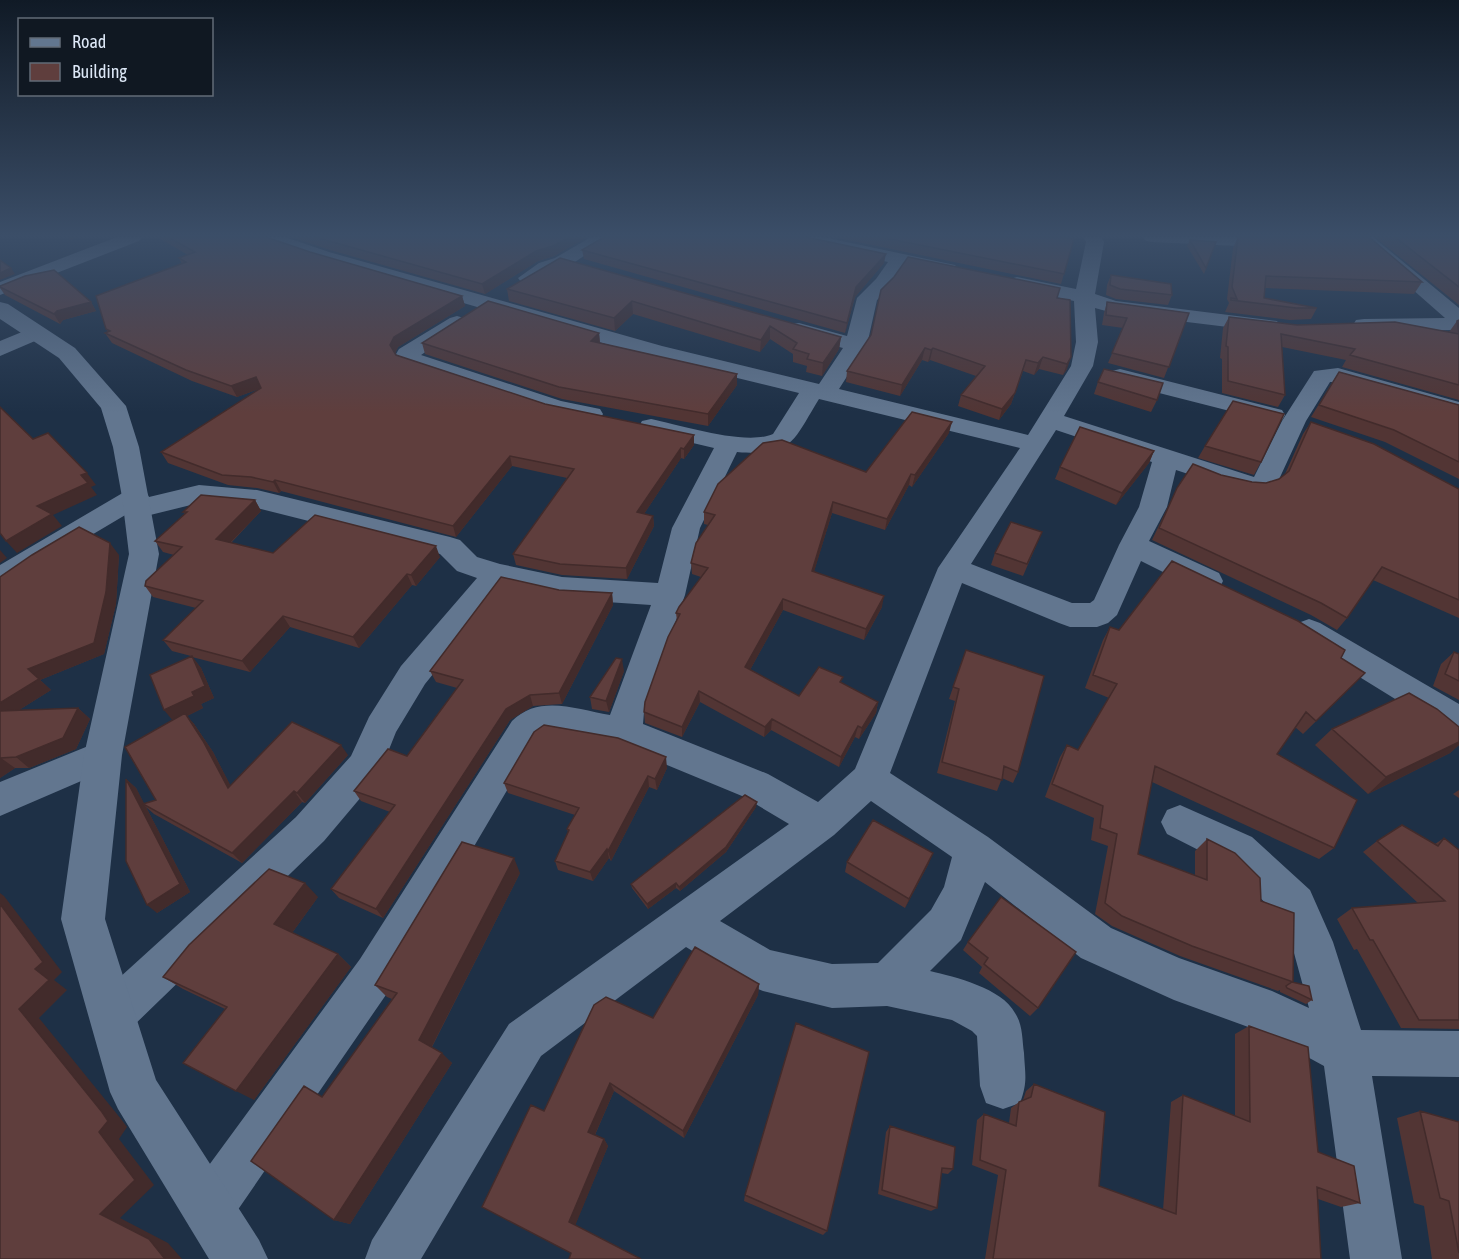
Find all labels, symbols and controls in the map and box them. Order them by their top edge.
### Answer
legend [18,18,213,96]
text: Road [72,31,106,52]
text: Building [72,61,127,82]

